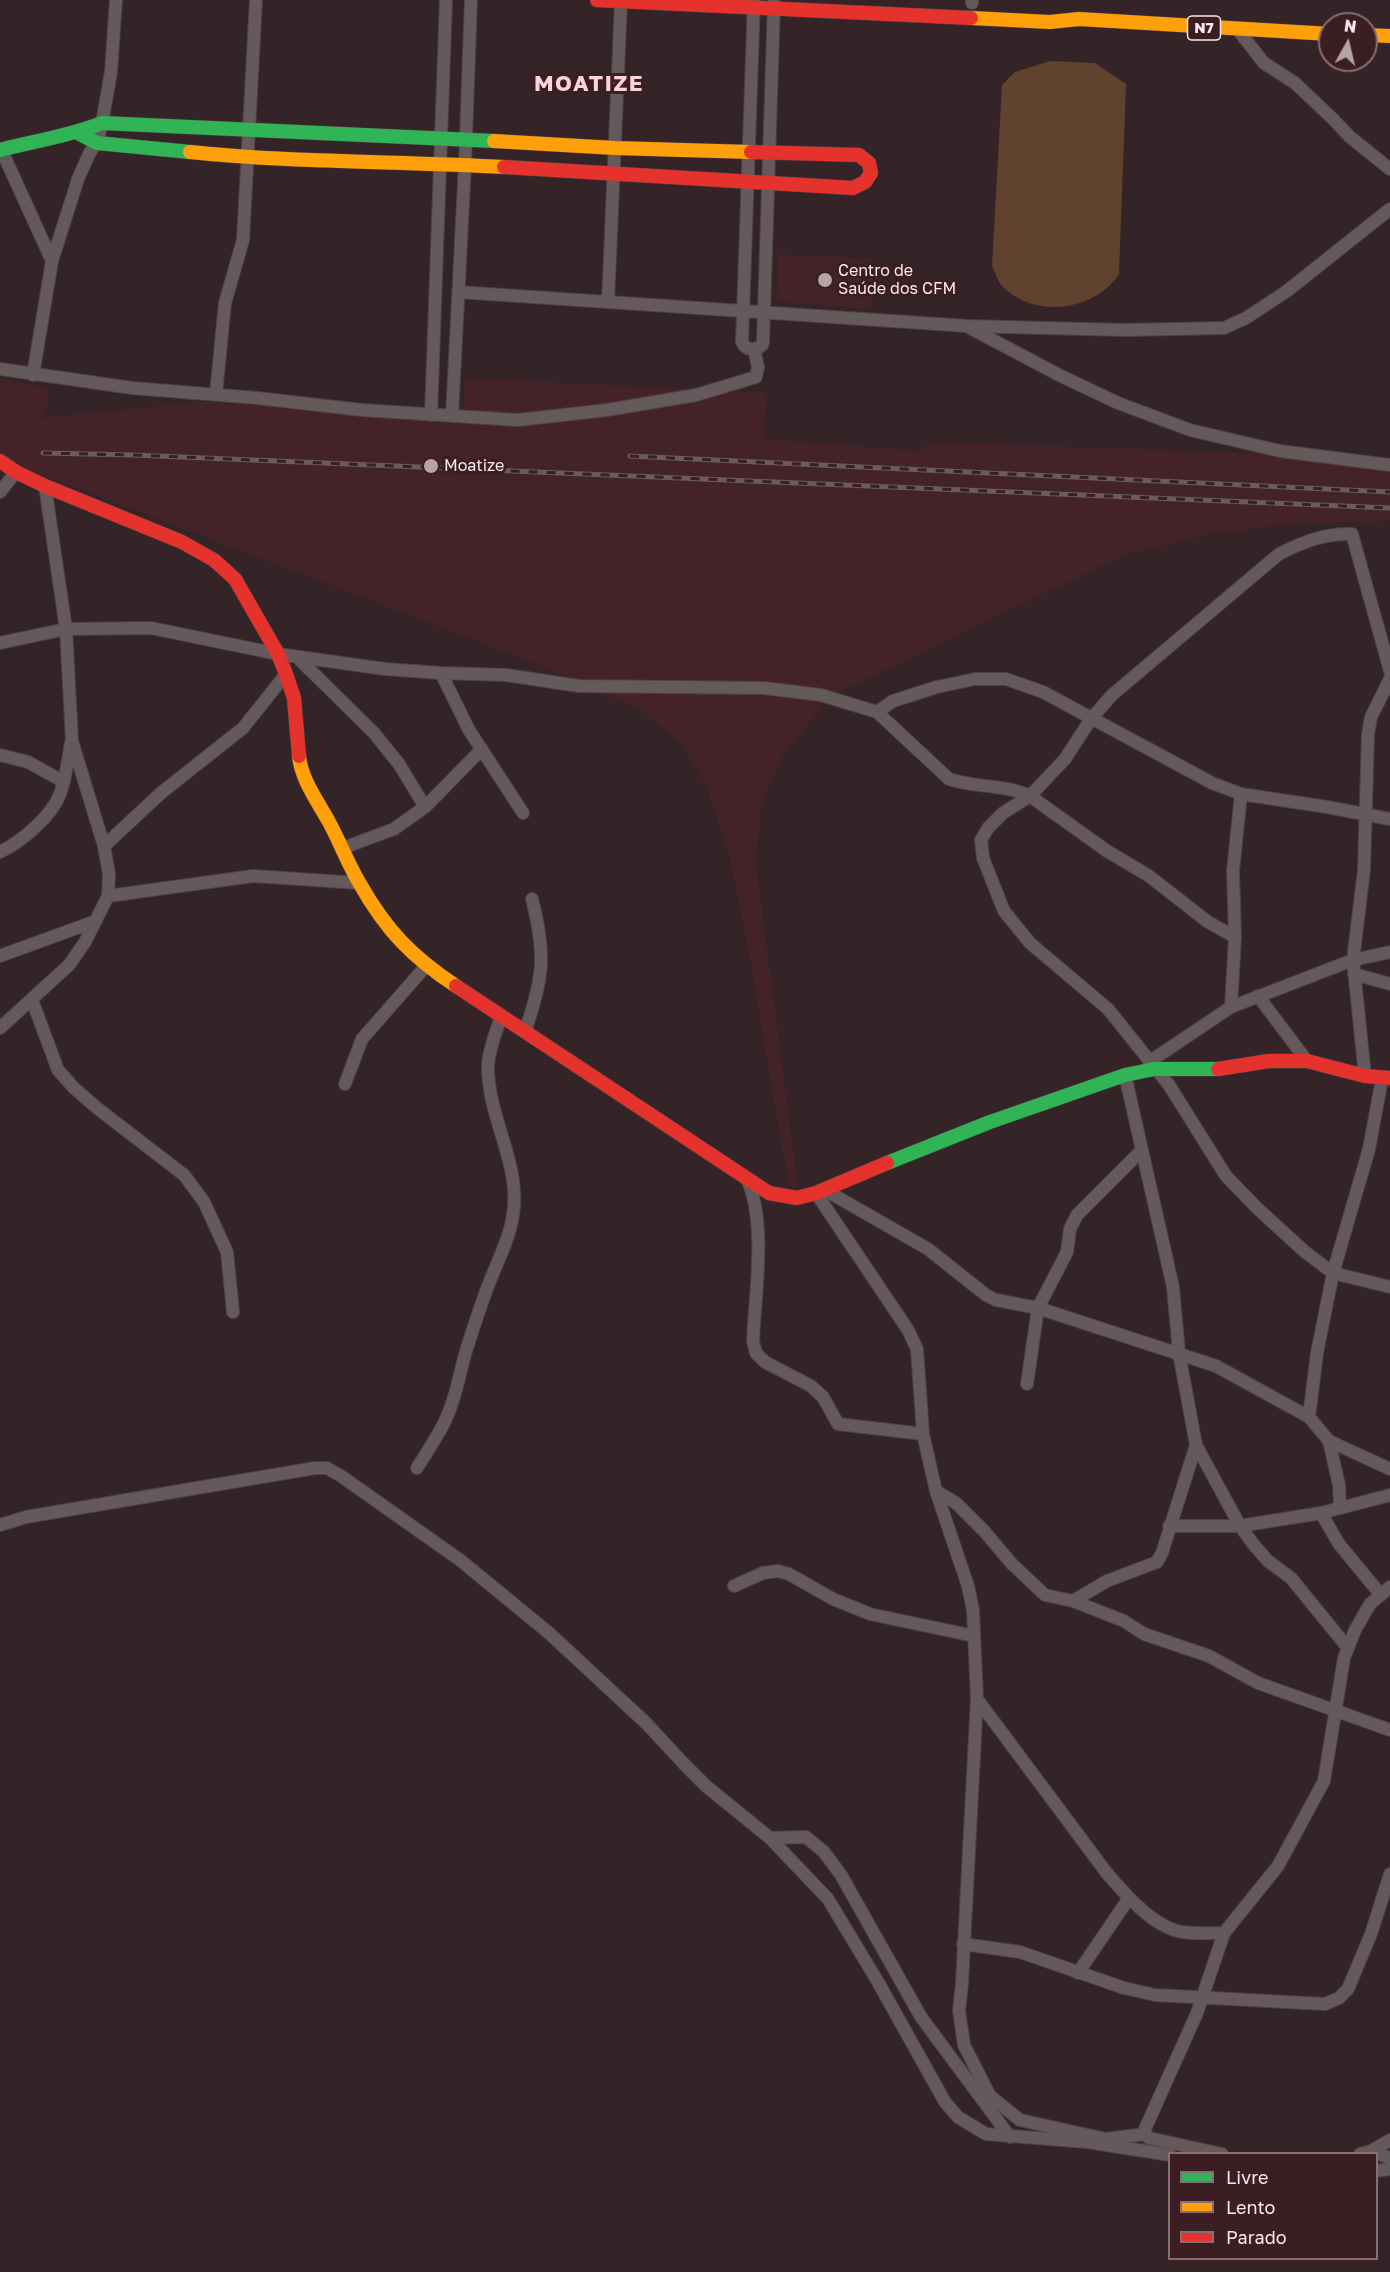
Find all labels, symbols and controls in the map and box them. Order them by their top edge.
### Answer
north arrow [1318,12,1378,72]
text: N [1343,15,1358,37]
road number: N7 [1188,16,1220,40]
district label: MOATIZE [534,71,644,97]
place label: Centro de Saúde dos CFM [838,261,956,299]
marker: Centro de Saúde dos CFM [816,271,834,289]
place label: Moatize [444,456,504,476]
marker: Moatize [422,457,440,475]
legend [1168,2152,1378,2260]
text: Livre [1226,2166,1268,2188]
text: Lento [1226,2196,1275,2218]
text: Parado [1226,2226,1287,2248]

